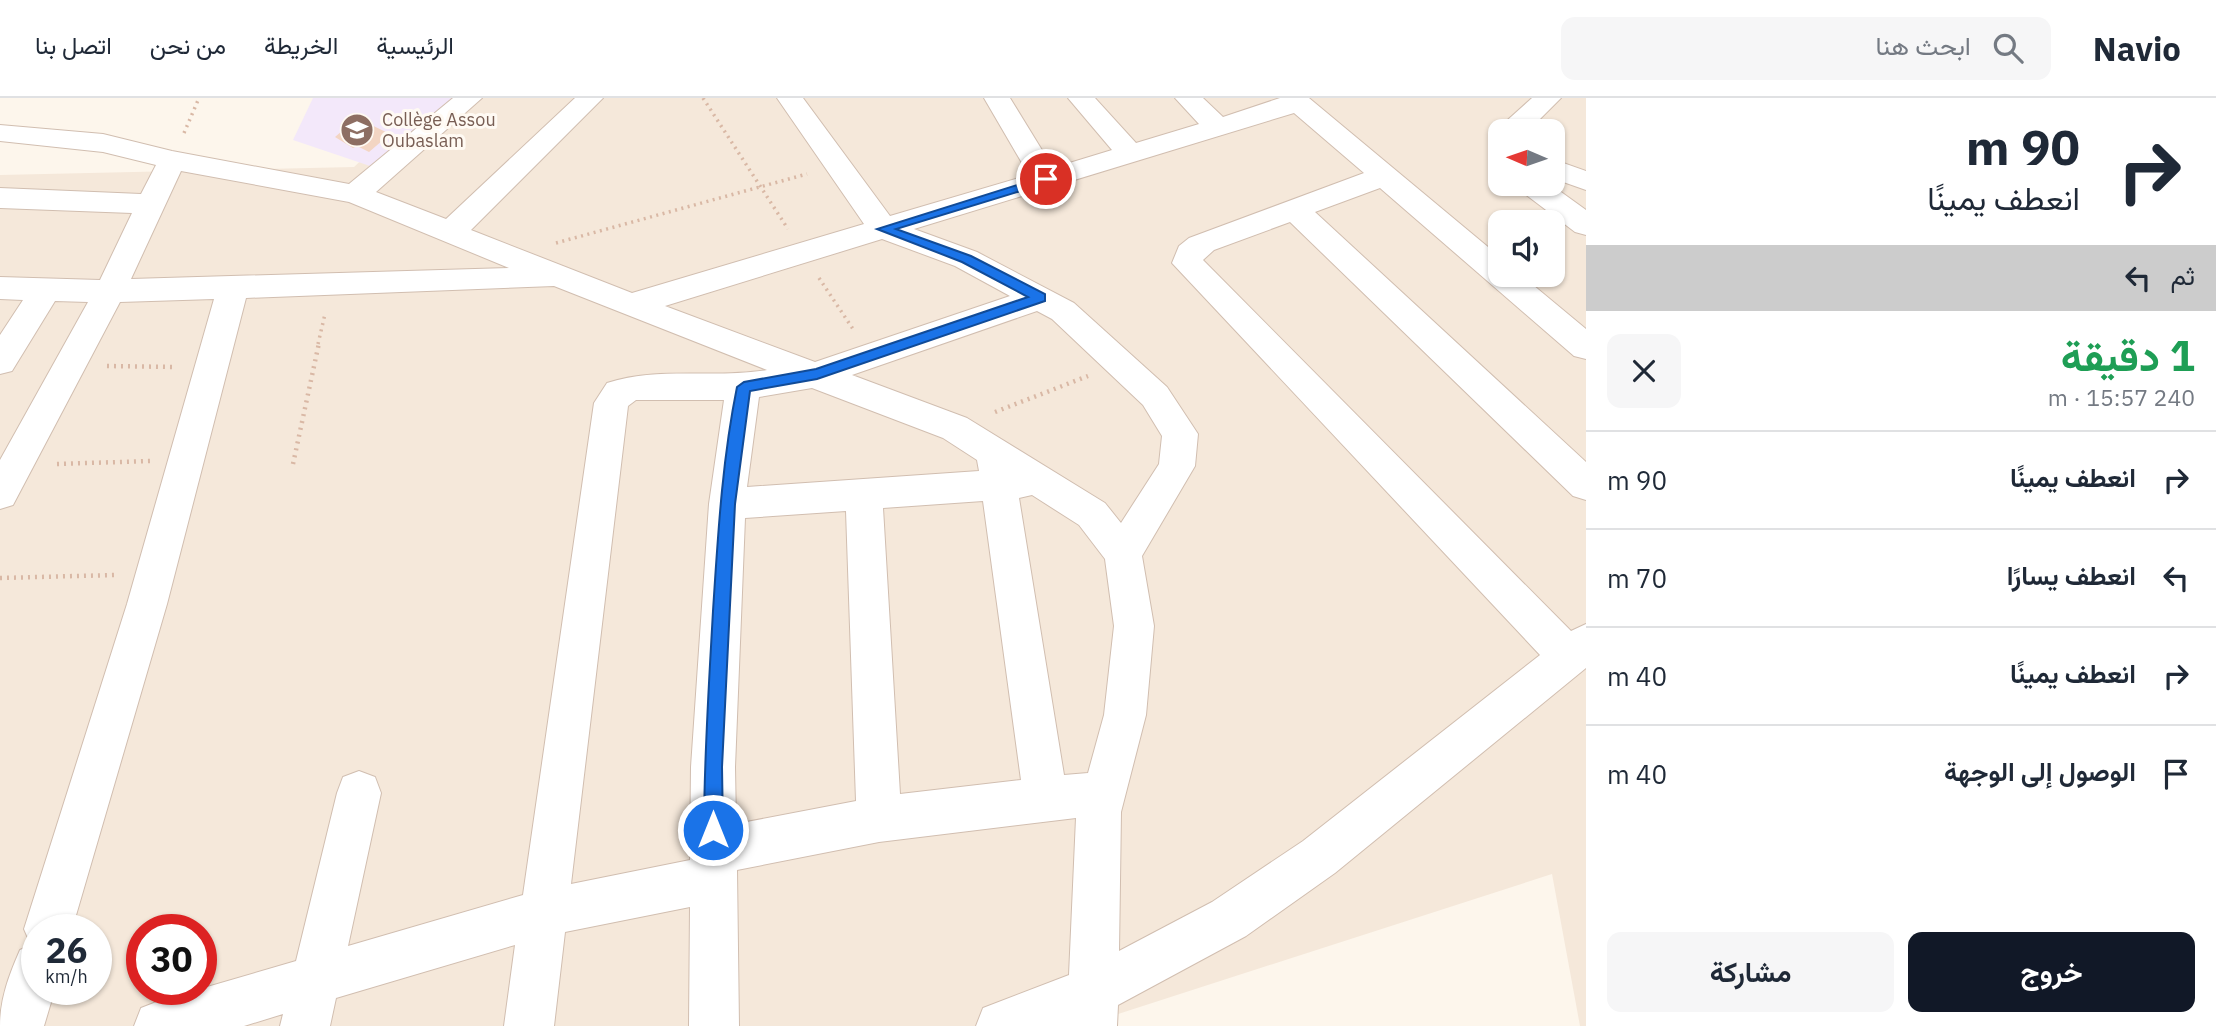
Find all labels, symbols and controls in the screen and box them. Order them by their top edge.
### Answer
search box [1561,17,2051,80]
text: Navio [2093,27,2181,70]
text: ابحث هنا [1875,28,1971,62]
text: اتصل بنا [35,29,112,61]
text: من نحن [150,29,226,61]
text: الخريطة [264,29,338,61]
text: الرئيسية [376,29,454,61]
icon: search [1989,29,2027,67]
place label: Collège Assou Oubaslam [382,108,496,152]
school or university icon: Collège Assou Oubaslam [338,111,376,149]
text: 90 m [1966,115,2080,178]
north arrow [1488,119,1564,196]
map controls [1488,119,1565,287]
icon: right [2104,126,2195,217]
pin [1016,149,1076,209]
icon: arrive [1027,160,1065,198]
text: انعطف يمينًا [1927,177,2080,219]
button: sound [1488,210,1565,287]
text: ثم [2171,258,2195,292]
icon: left [2119,259,2157,297]
text: 1 دقيقة [2061,328,2195,383]
button: close [1607,334,1681,408]
text: 240 m · 15:57 [2048,382,2195,412]
text: انعطف يمينًا [2010,460,2136,494]
icon: right [2157,461,2195,499]
text: 90 m [1607,463,1667,497]
text: انعطف يسارًا [2007,558,2136,592]
icon: left [2157,559,2195,597]
text: 70 m [1607,561,1667,595]
text: انعطف يمينًا [2010,656,2136,690]
icon: right [2157,657,2195,695]
text: 40 m [1607,659,1667,693]
text: الوصول إلى الوجهة [1944,754,2136,788]
icon: arrive [2157,755,2195,793]
text: 40 m [1607,757,1667,791]
position arrow [676,793,750,867]
speed limit sign: 30 [126,914,217,1005]
text: 26 [45,927,88,973]
button: مشاركة [1607,932,1894,1012]
button: خروج [1908,932,2195,1012]
text: km/h [45,965,88,988]

